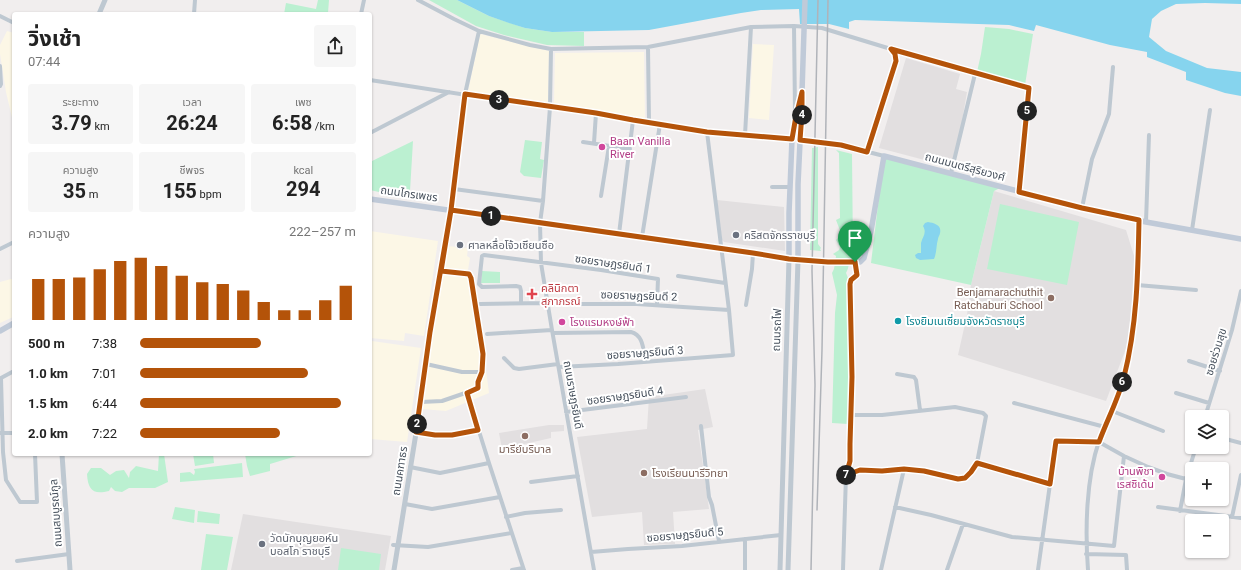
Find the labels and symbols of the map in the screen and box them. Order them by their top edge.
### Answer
pin: 3 [489,90,509,110]
pin: 5 [1017,101,1037,121]
pin: 4 [792,105,812,125]
place label: Baan Vanilla River [610,135,670,161]
marker: Baan Vanilla River [597,142,607,152]
street label: ถนนมนตรีสุริยวงศ์ [924,150,1007,184]
street label: ถนนไกรเพชร [380,184,438,204]
pin: 1 [481,206,501,226]
pin [838,221,872,262]
place label: คริสตจักรราชบุรี [744,229,816,242]
marker: คริสตจักรราชบุรี [731,230,741,240]
place label: ศาลหลื่อโจ้วเซียนซือ [468,237,554,252]
marker: ศาลหลื่อโจ้วเซียนซือ [455,240,465,250]
street label: ซอยราษฎรยินดี 1 [574,252,652,276]
place label: คลินิกตา สุภาภรณ์ [541,282,580,308]
place label: Benjamarachuthit Ratchaburi School [954,286,1043,312]
marker: คลินิกตา สุภาภรณ์ [526,288,538,300]
street label: ซอยราษฎรยินดี 2 [600,288,678,304]
marker: Benjamarachuthit Ratchaburi School [1046,293,1056,303]
street label: ถนนรถไฟ [770,308,784,352]
place label: โรงยิมเนเซี่ยมจังหวัดราชบุรี [906,313,1025,328]
place label: โรงแรมหงษ์ฟ้า [570,316,634,329]
marker: โรงยิมเนเซี่ยมจังหวัดราชบุรี [893,316,903,326]
marker: โรงแรมหงษ์ฟ้า [557,317,567,327]
street label: ซอยร่วมสุข [1203,327,1229,377]
street label: ซอยราษฎรยินดี 3 [606,344,684,362]
street label: ถนนราษฎรยินดี [561,360,585,430]
pin: 6 [1112,372,1132,392]
street label: ซอยราษฎรยินดี 4 [586,384,664,408]
pin: 2 [407,414,427,434]
marker: มารีย์บริบาล [520,431,530,441]
place label: มารีย์บริบาล [499,443,551,456]
street label: ถนนคฑาธร [390,445,410,497]
pin: 7 [836,465,856,485]
place label: บ้านพิชา เรสซิเด้น [1116,465,1154,491]
place label: โรงเรียนนารีวิทยา [652,467,728,480]
marker: โรงเรียนนารีวิทยา [639,468,649,478]
marker: บ้านพิชา เรสซิเด้น [1157,472,1167,482]
street label: ถนนสมบูรณ์กูล [47,479,65,547]
street label: ซอยราษฎรยินดี 5 [646,525,724,545]
place label: วัดนักบุญยอห์น บอสโก ราชบุรี [270,532,338,558]
marker: วัดนักบุญยอห์น บอสโก ราชบุรี [257,539,267,549]

